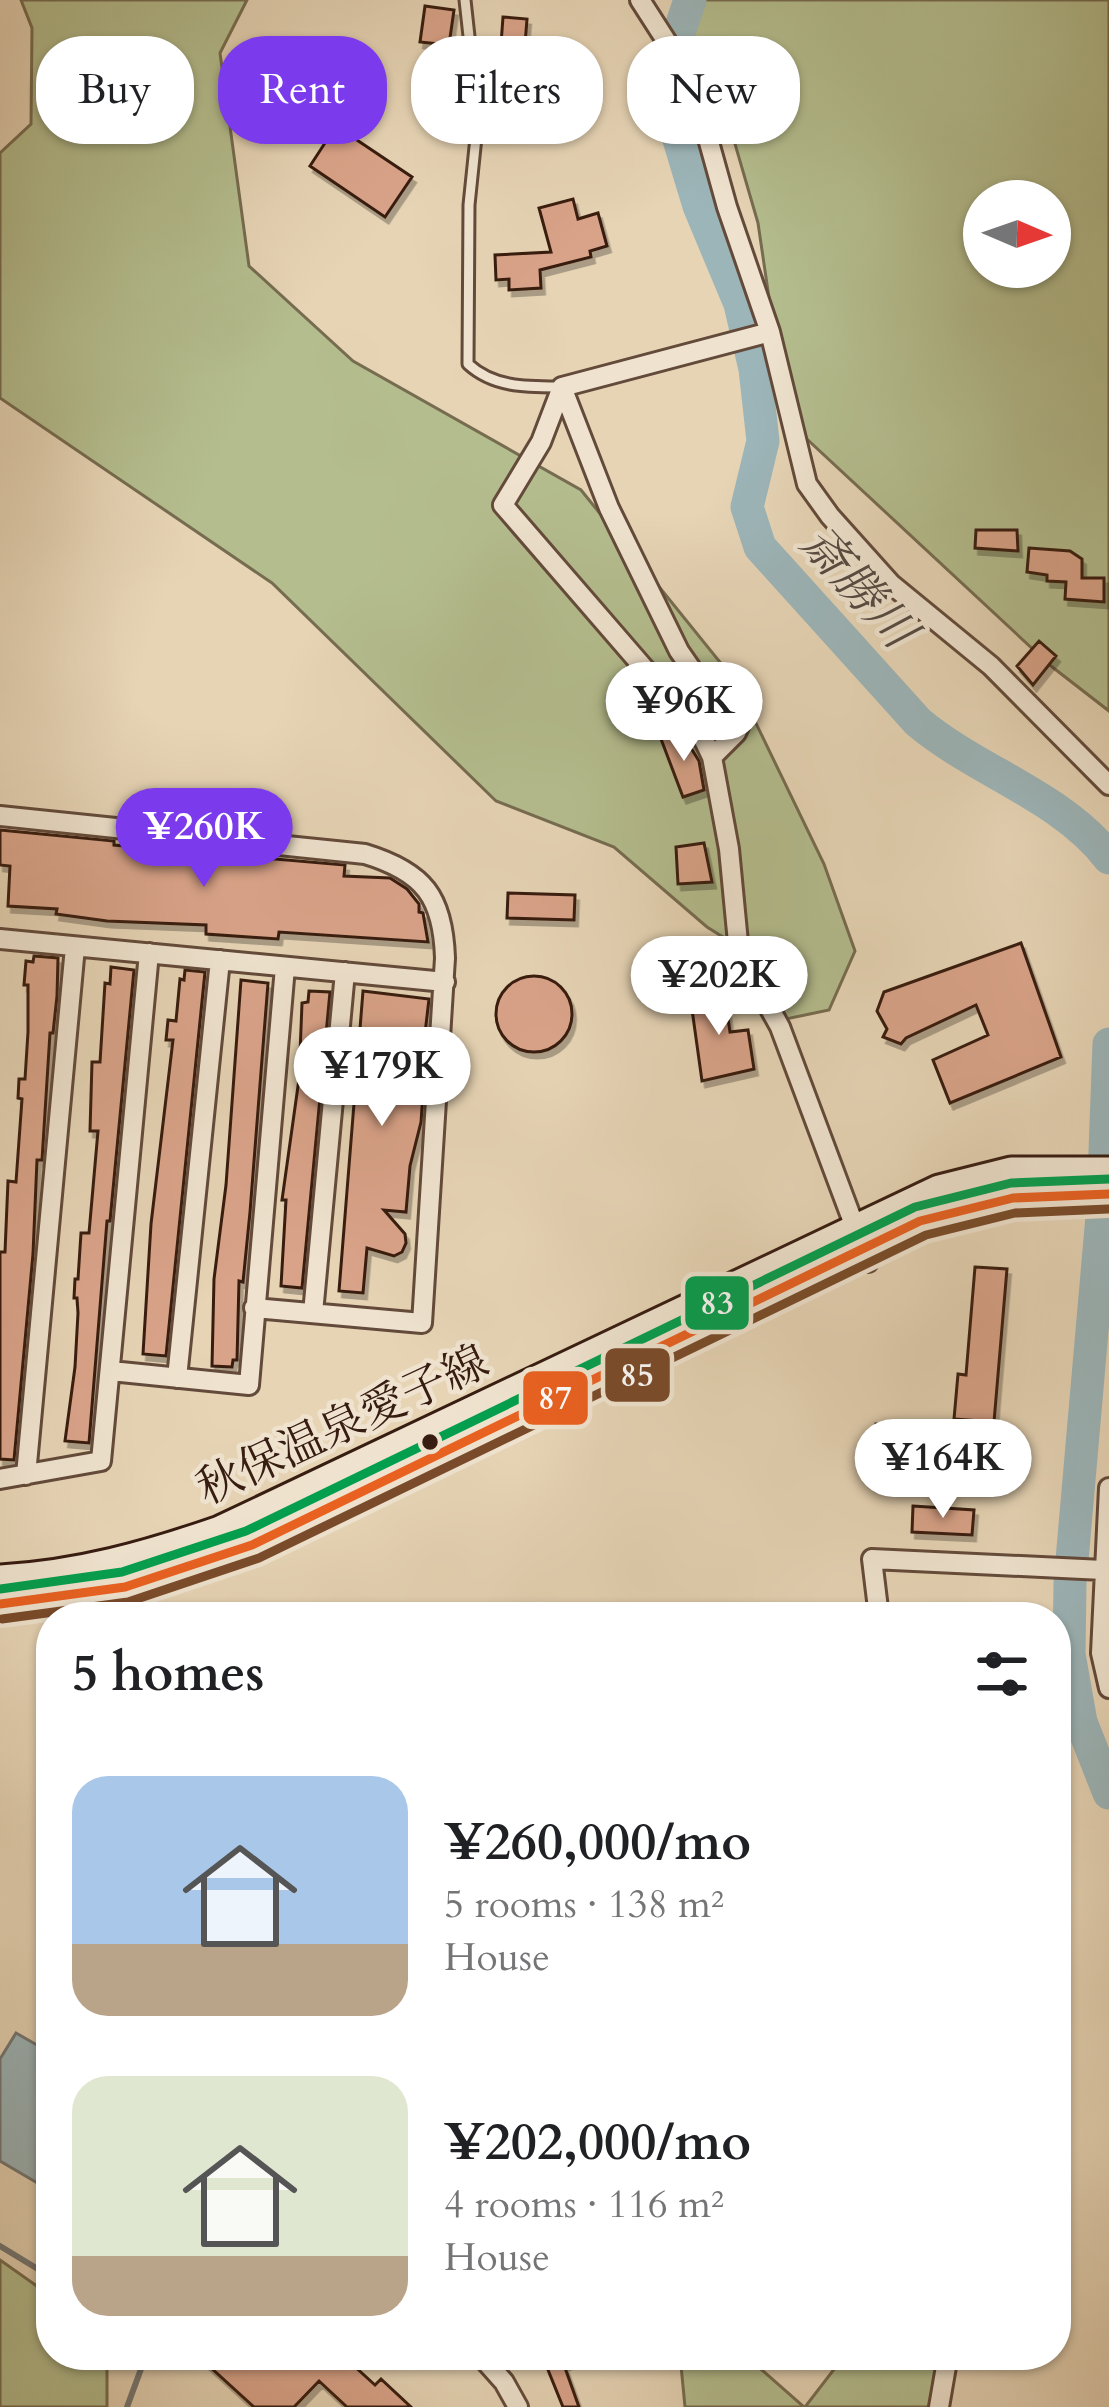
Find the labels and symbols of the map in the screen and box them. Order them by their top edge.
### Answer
north arrow [963,180,1071,288]
water label: 斎勝川 [786,512,934,666]
pin: ¥96K [613,662,755,764]
pin: ¥260K [120,788,288,890]
pin: ¥202K [635,936,803,1038]
pin: ¥179K [298,1027,466,1129]
line badge: 83 [683,1274,751,1332]
text: 83 [700,1281,734,1326]
street label: 秋保温泉愛子線 [187,1331,498,1520]
line badge: 85 [603,1346,672,1404]
text: 85 [620,1353,654,1398]
line badge: 87 [521,1369,590,1427]
text: 87 [538,1376,572,1421]
pin: ¥164K [859,1419,1027,1521]
unlabelled marker [419,1431,441,1453]

